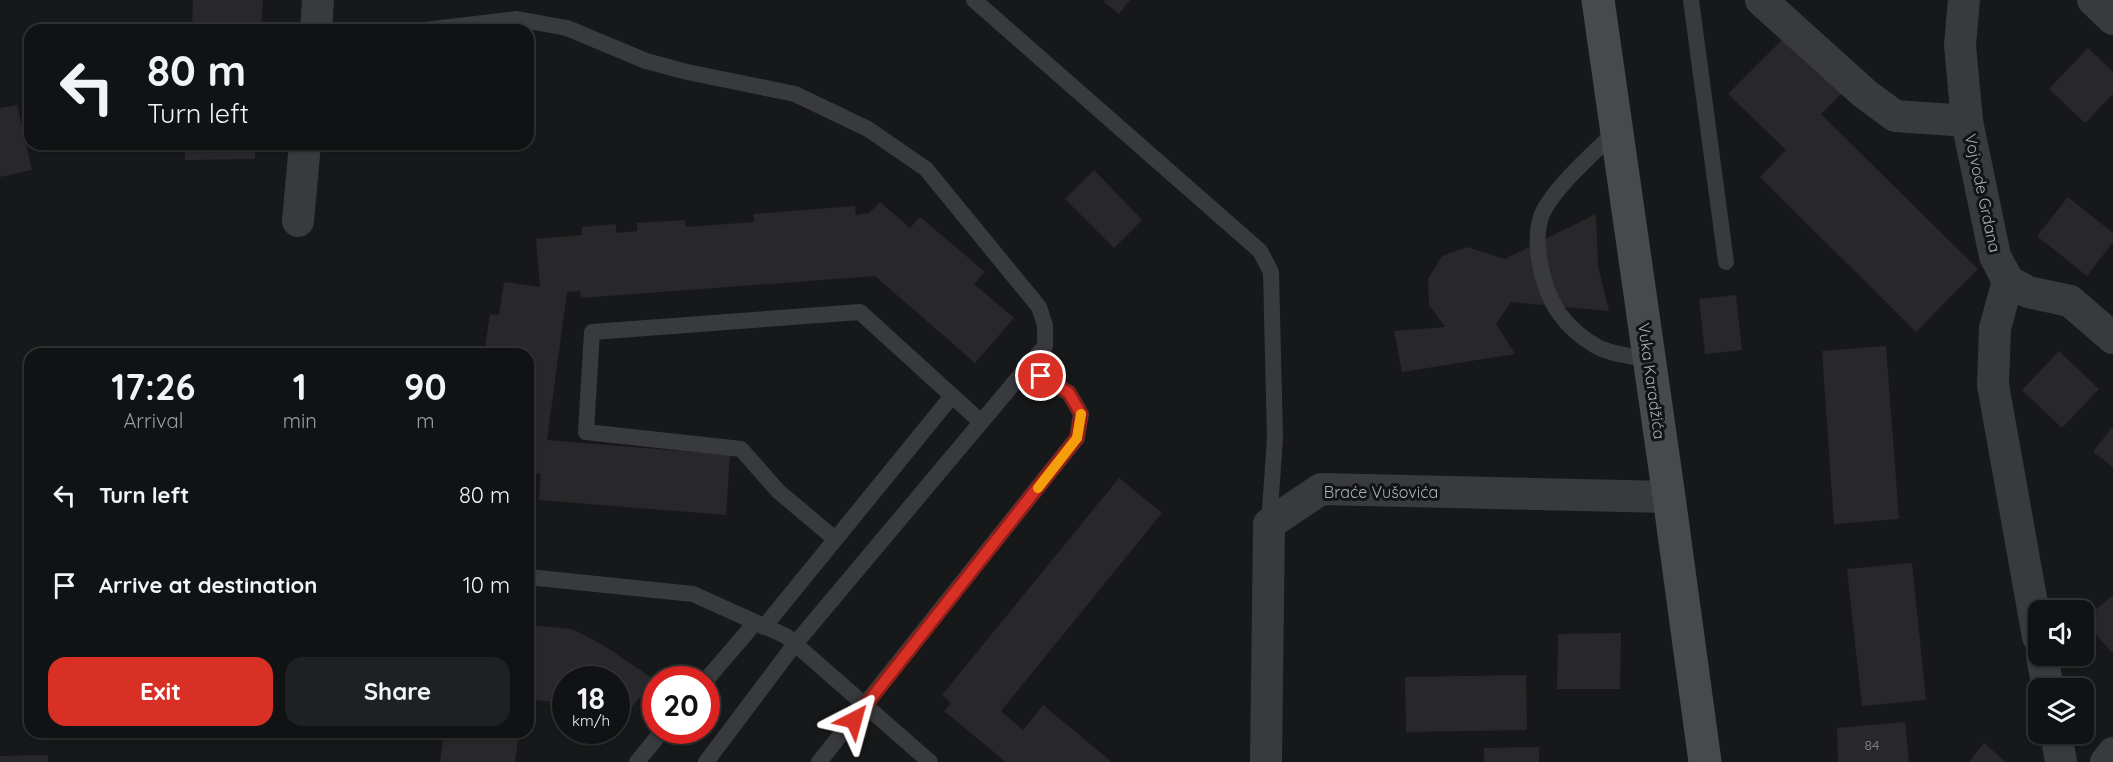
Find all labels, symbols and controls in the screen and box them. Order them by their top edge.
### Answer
text: 80 m [147,44,246,97]
icon: left [48,48,126,126]
text: Turn left [147,96,249,130]
street label: Vojvode Grdana [1961,132,2005,254]
street label: Vuka Karadžića [1634,322,1670,440]
pin [1015,350,1066,401]
icon: arrive [1024,359,1057,392]
text: 17:26 [111,364,195,409]
text: 1 [293,364,307,409]
text: 90 [404,364,447,409]
text: Arrival [123,408,183,433]
text: min [283,408,317,433]
text: m [416,408,434,433]
icon: left [48,479,81,512]
text: Turn left [99,481,189,509]
text: 80 m [459,481,510,509]
street label: Braće Vušovića [1324,482,1438,502]
icon: arrive [48,569,81,602]
text: Arrive at destination [99,571,317,599]
text: 10 m [463,571,510,599]
map controls [2028,600,2094,744]
button: sound [2028,600,2094,666]
button: Exit [48,657,273,726]
button: Share [285,657,510,726]
speed limit sign: 20 [642,666,720,744]
button: layers [2028,678,2094,744]
text: 18 [577,679,605,717]
position arrow [822,688,886,752]
text: km/h [572,711,610,730]
house number: 84 [1865,736,1879,754]

